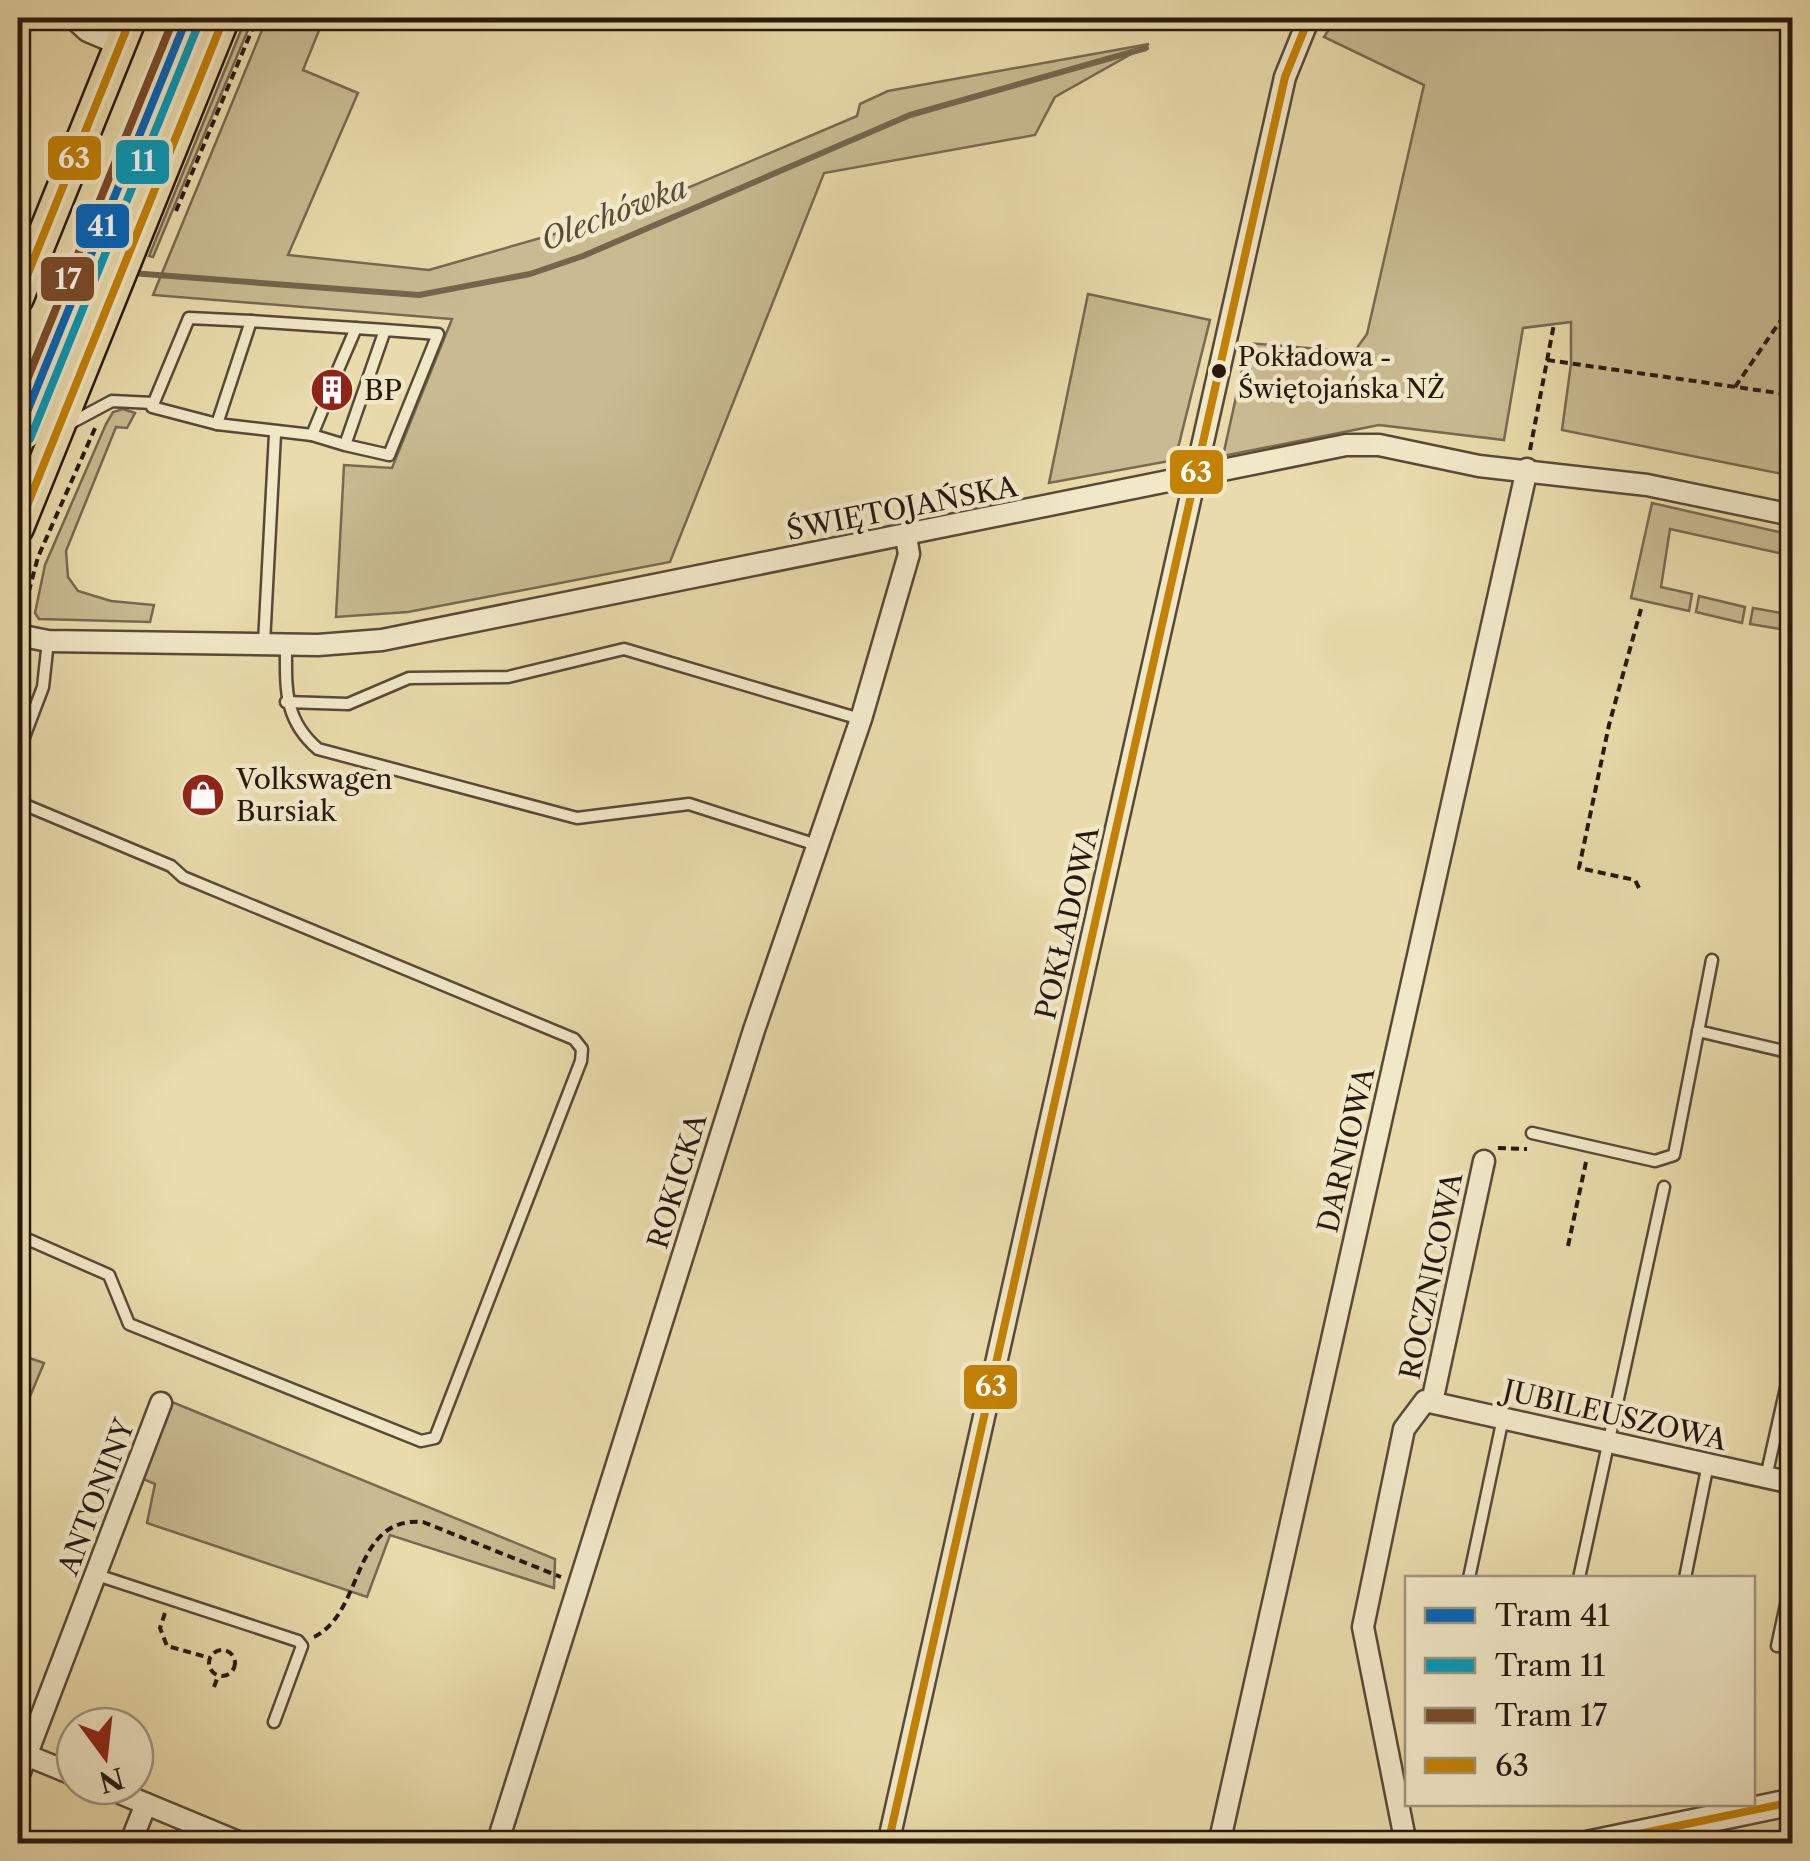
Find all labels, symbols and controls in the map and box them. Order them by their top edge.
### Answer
line badge: 63 [46,134,103,182]
line badge: 11 [114,138,171,186]
text: 63 [58,141,90,175]
text: 11 [130,144,156,178]
water label: Olechówka [535,169,692,258]
line badge: 41 [74,202,131,250]
text: 41 [87,209,117,243]
line badge: 17 [39,255,96,303]
text: 17 [54,262,82,296]
place label: Pokładowa - Świętojańska NŻ [1238,341,1445,405]
marker: Pokładowa - Świętojańska NŻ [1209,361,1229,381]
building icon: BP [309,367,355,413]
place label: BP [364,373,402,407]
line badge: 63 [1168,448,1225,496]
text: 63 [1180,455,1212,489]
street label: ŚWIĘTOJAŃSKA [784,469,1022,547]
place label: Volkswagen Bursiak [235,762,392,828]
shop icon: Volkswagen Bursiak [180,772,226,818]
street label: POKŁADOWA [1028,822,1106,1023]
street label: DARNIOWA [1311,1063,1382,1236]
street label: ROKICKA [640,1108,714,1253]
street label: ROCZNICOWA [1392,1168,1470,1383]
line badge: 63 [962,1363,1019,1411]
text: 63 [975,1369,1007,1403]
street label: JUBILEUSZOWA [1496,1372,1731,1458]
street label: ANTONINY [50,1413,142,1581]
legend [1405,1576,1755,1806]
text: Tram 41 [1495,1597,1610,1634]
text: Tram 11 [1495,1647,1606,1684]
text: Tram 17 [1495,1697,1608,1734]
north arrow [55,1706,155,1806]
text: 63 [1495,1747,1529,1784]
text: N [95,1761,128,1800]

